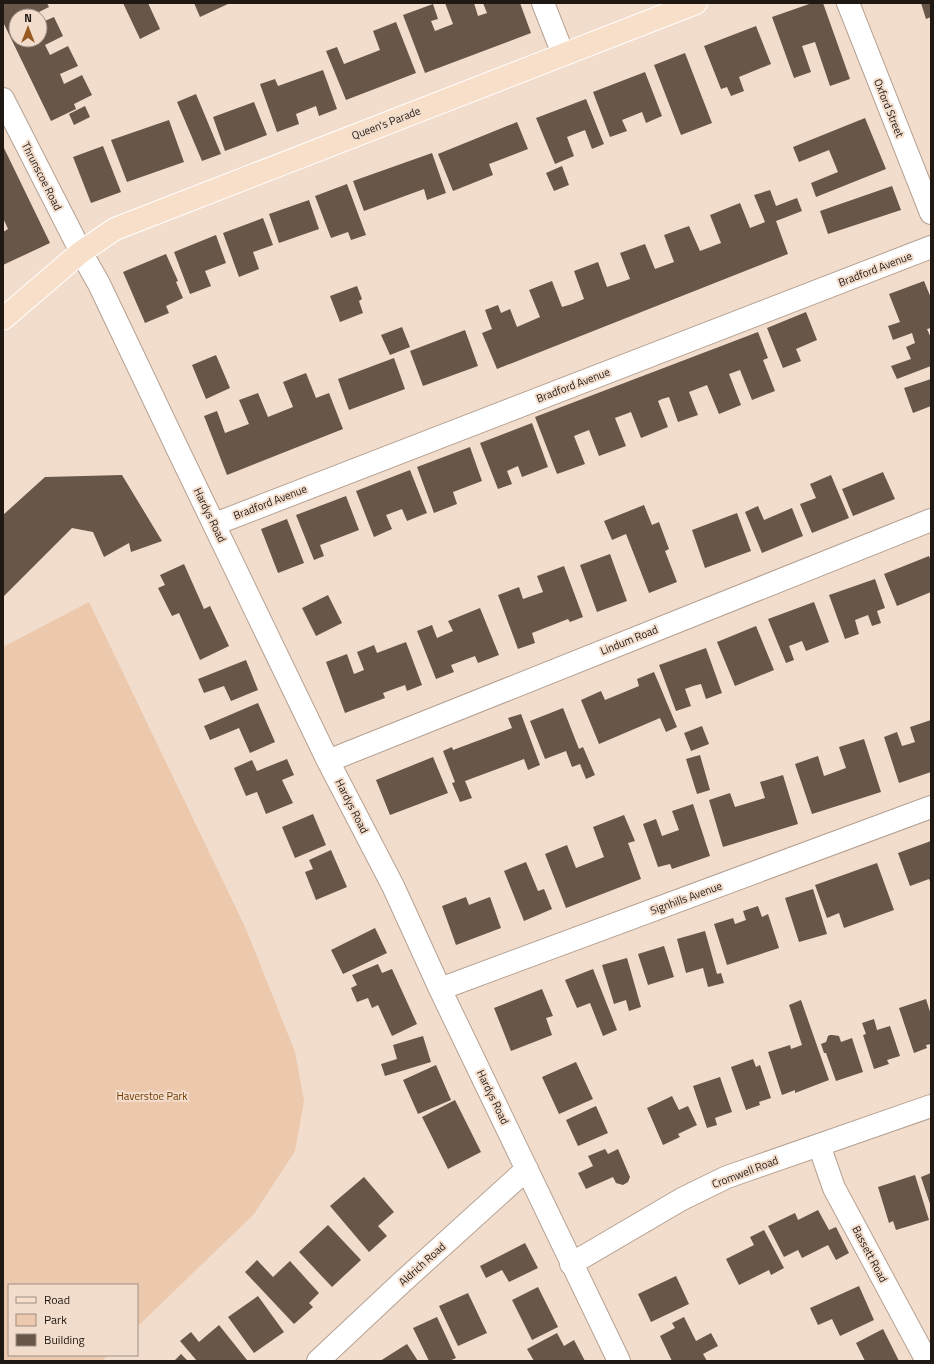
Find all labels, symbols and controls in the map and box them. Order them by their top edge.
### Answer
north arrow [8,8,48,48]
text: N [24,10,32,26]
street label: Oxford Street [870,76,908,140]
street label: Queen's Parade [349,102,423,143]
street label: Thrunscoe Road [18,139,66,213]
street label: Bradford Avenue [836,247,914,290]
street label: Bradford Avenue [534,363,612,406]
street label: Bradford Avenue [231,480,309,523]
street label: Hardys Road [190,485,230,545]
street label: Lindum Road [598,621,660,659]
street label: Hardys Road [331,776,373,836]
street label: Signhills Avenue [648,877,725,918]
street label: Hardys Road [473,1067,513,1127]
park label: Haverstoe Park [116,1088,188,1104]
street label: Cromwell Road [710,1152,781,1192]
street label: Bassett Road [848,1223,892,1285]
street label: Aldrich Road [395,1239,449,1289]
legend [8,1284,138,1356]
text: Road [44,1290,70,1309]
text: Park [44,1310,67,1329]
text: Building [44,1330,85,1349]

